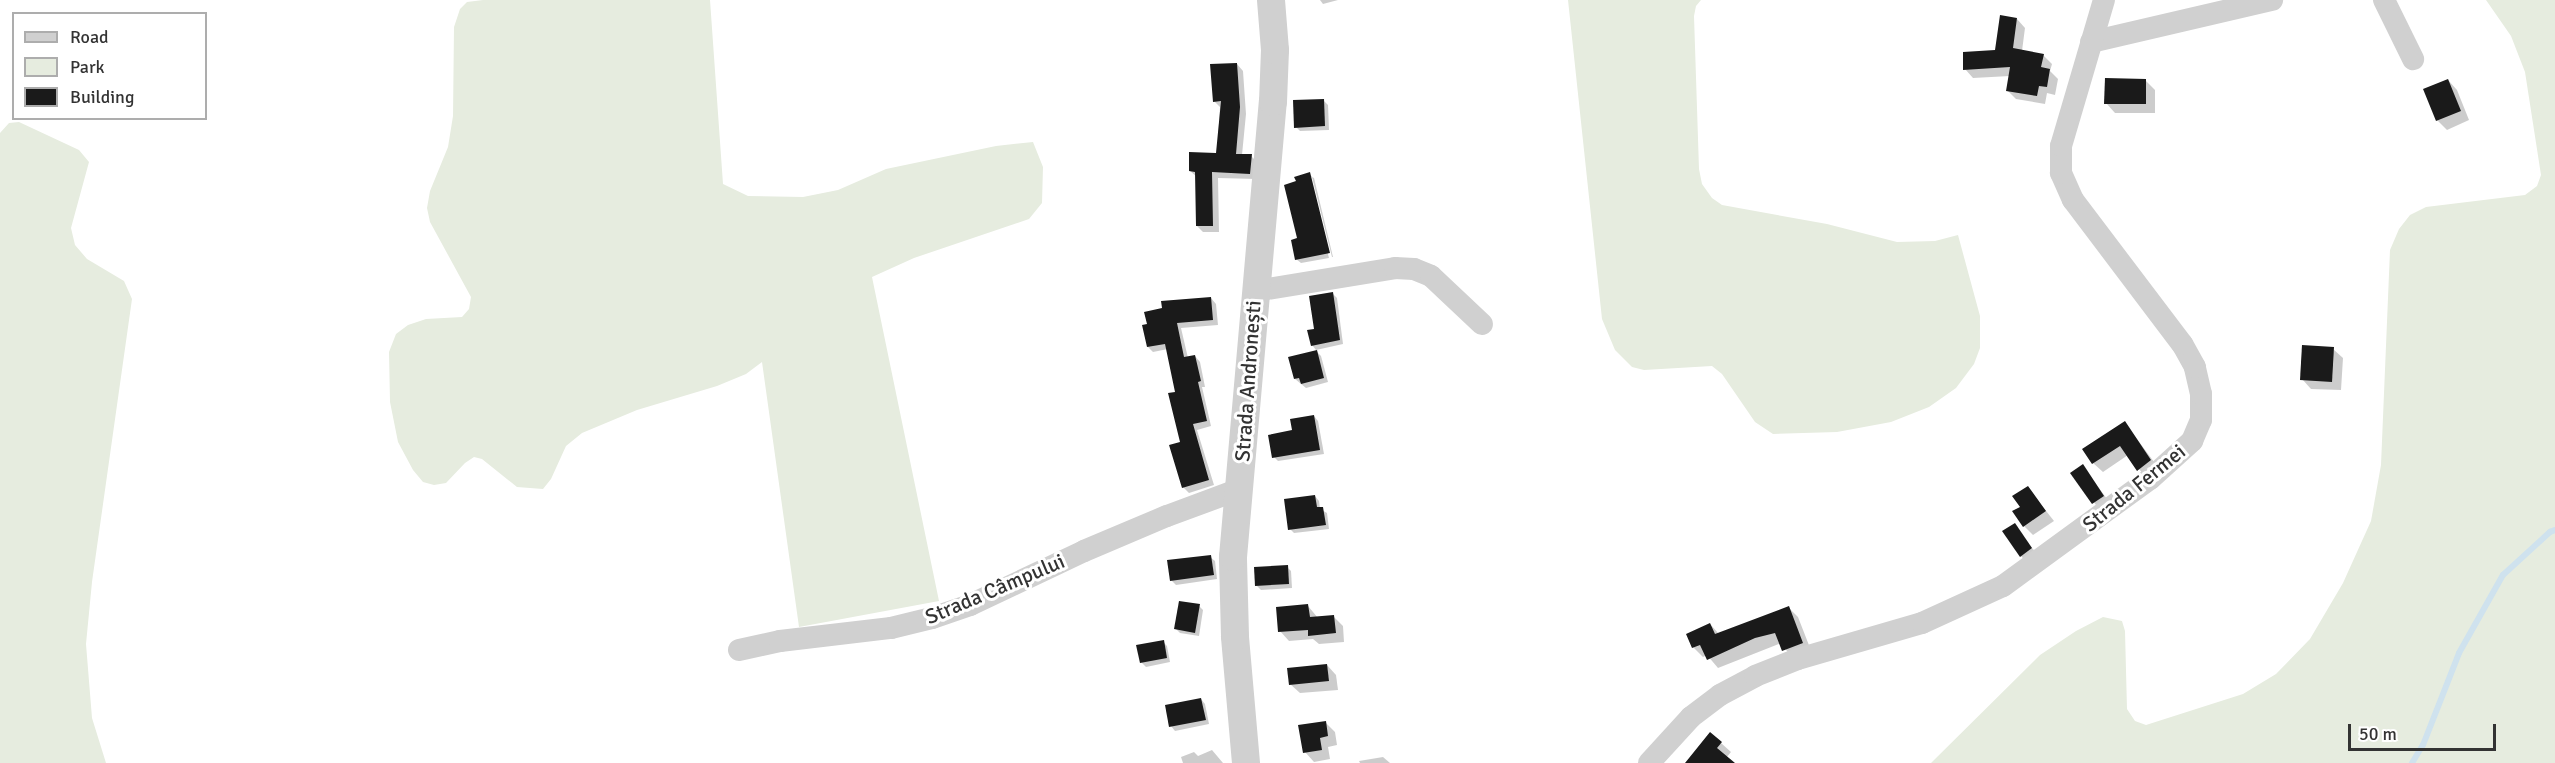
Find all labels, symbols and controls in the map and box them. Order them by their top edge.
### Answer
legend [12,12,207,120]
text: Road [70,26,109,48]
text: Park [70,56,105,78]
text: Building [70,86,134,108]
street label: Strada Andronești [1230,300,1266,462]
street label: Strada Fermei [2077,439,2191,537]
street label: Strada Câmpului [921,548,1069,630]
scale bar [2351,712,2500,750]
text: 50 m [2359,723,2397,745]

